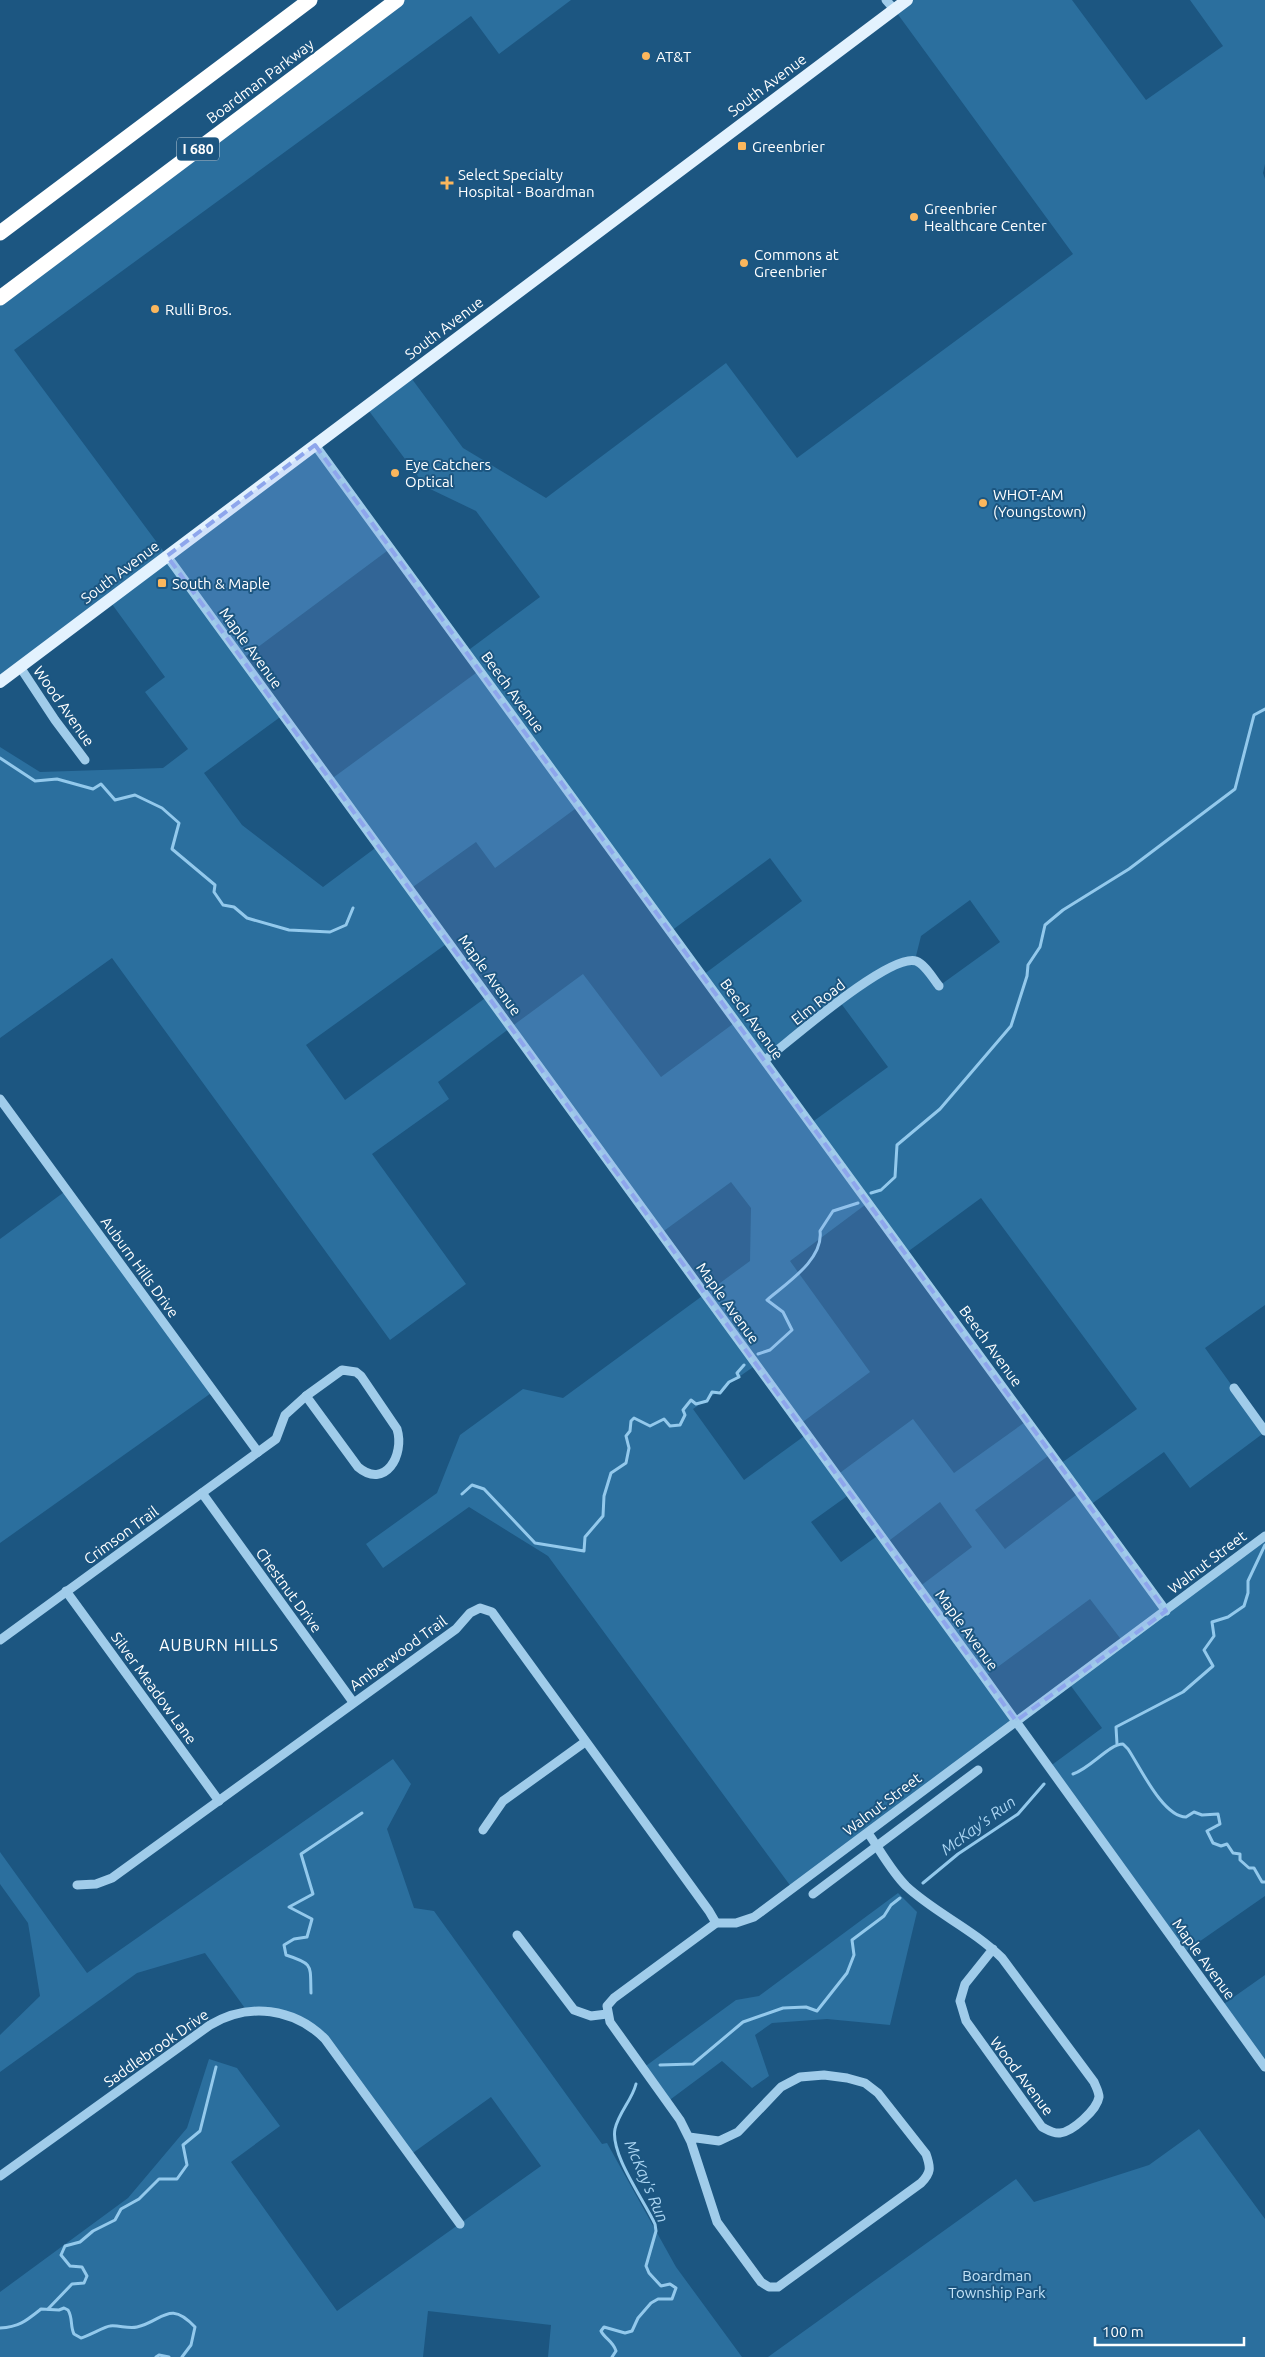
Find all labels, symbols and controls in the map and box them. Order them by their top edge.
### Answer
street label: Boardman Parkway [203,35,317,127]
place label: AT&T [656,48,692,65]
marker: AT&T [640,50,652,62]
street label: South Avenue [724,50,810,120]
road number: I 680 [177,138,219,160]
place label: Greenbrier [752,138,825,155]
marker: Greenbrier [736,140,748,152]
place label: Select Specialty Hospital - Boardman [458,166,595,200]
marker: Select Specialty Hospital - Boardman [440,176,454,190]
place label: Greenbrier Healthcare Center [924,200,1047,234]
marker: Greenbrier Healthcare Center [908,211,920,223]
place label: Commons at Greenbrier [754,246,839,280]
marker: Commons at Greenbrier [738,257,750,269]
street label: South Avenue [401,293,487,363]
place label: Rulli Bros. [165,301,232,318]
marker: Rulli Bros. [149,303,161,315]
place label: Eye Catchers Optical [405,456,491,490]
marker: Eye Catchers Optical [389,467,401,479]
place label: WHOT-AM (Youngstown) [993,486,1086,520]
marker: WHOT-AM (Youngstown) [977,497,989,509]
street label: South Avenue [77,537,163,607]
place label: South & Maple [172,575,270,592]
marker: South & Maple [156,577,168,589]
street label: Maple Avenue [216,604,286,692]
street label: Beech Avenue [478,648,548,736]
street label: Wood Avenue [30,663,98,749]
street label: Maple Avenue [455,931,525,1019]
street label: Beech Avenue [717,975,787,1063]
street label: Elm Road [788,976,848,1028]
street label: Auburn Hills Drive [98,1213,182,1321]
street label: Maple Avenue [693,1259,763,1347]
street label: Beech Avenue [956,1302,1026,1390]
street label: Crimson Trail [81,1502,161,1568]
street label: Walnut Street [1165,1527,1250,1597]
street label: Chestnut Drive [253,1544,325,1636]
street label: Maple Avenue [932,1586,1002,1674]
street label: Amberwood Trail [346,1612,450,1694]
street label: Silver Meadow Lane [108,1629,200,1747]
district label: AUBURN HILLS [159,1636,279,1654]
street label: Walnut Street [840,1769,925,1839]
water label: McKay's Run [937,1792,1019,1858]
street label: Maple Avenue [1169,1915,1239,2003]
street label: Saddlebrook Drive [100,2006,212,2090]
street label: Wood Avenue [987,2033,1057,2119]
water label: McKay's Run [622,2137,672,2225]
park label: Boardman Township Park [948,2267,1046,2301]
scale bar [1095,2314,1244,2346]
text: 100 m [1102,2323,1144,2340]

